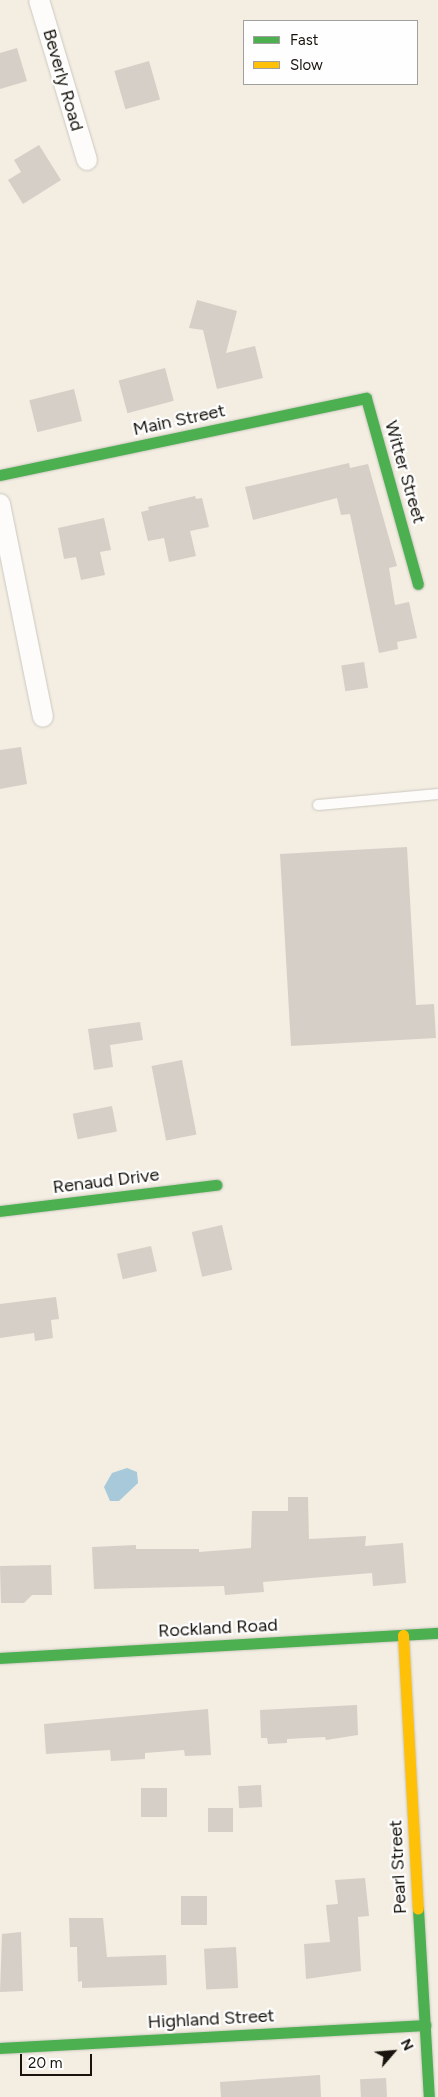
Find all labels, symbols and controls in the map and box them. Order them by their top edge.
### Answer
legend [243,20,418,85]
street label: Beverly Road [38,27,88,133]
text: Fast [290,31,318,49]
text: Slow [290,56,323,74]
street label: Main Street [131,400,227,440]
street label: Witter Street [380,418,430,526]
street label: Renaud Drive [52,1164,160,1198]
street label: Rockland Road [158,1614,278,1642]
street label: Pearl Street [385,1819,411,1915]
street label: Highland Street [147,2005,275,2033]
north arrow [368,2027,418,2077]
text: N [397,2036,417,2054]
scale bar [22,2044,95,2076]
text: 20 m [28,2054,62,2072]

